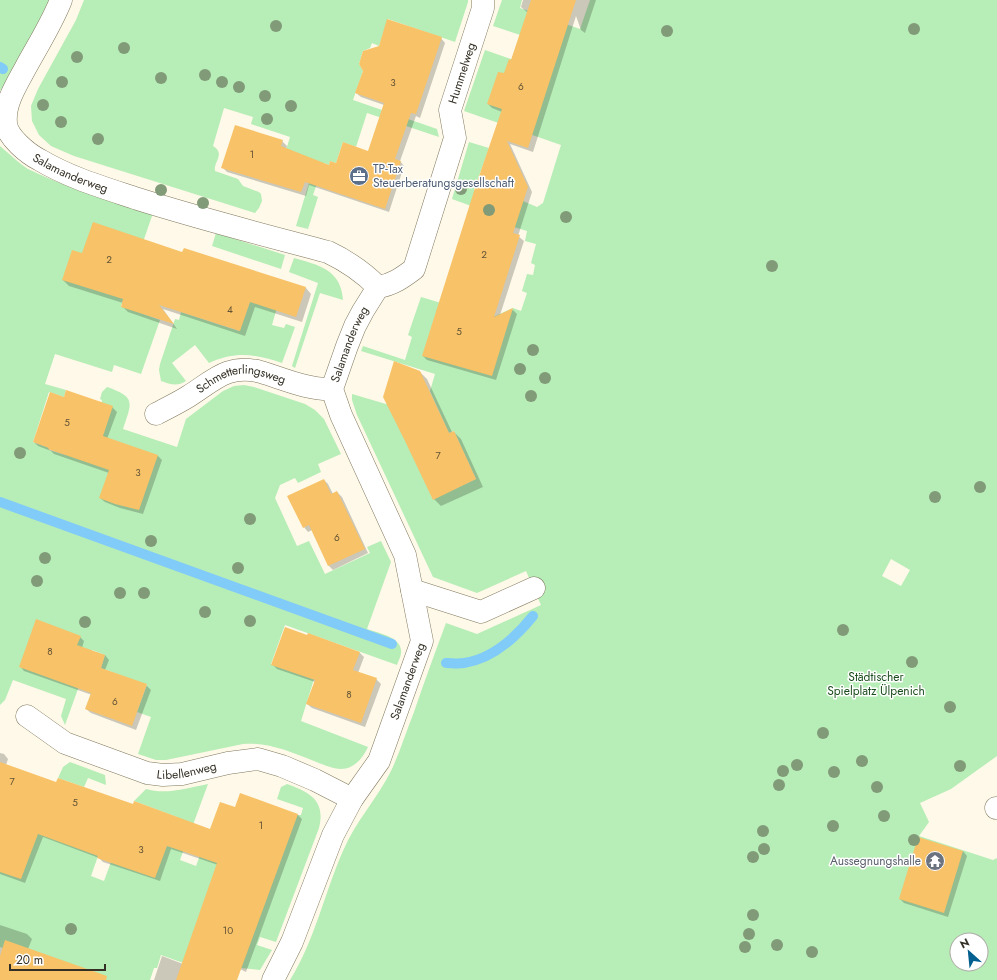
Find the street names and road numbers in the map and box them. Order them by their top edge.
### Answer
street label: Hummelweg [444,40,480,106]
street label: Salamanderweg [29,149,110,198]
street label: Salamanderweg [326,303,373,385]
street label: Schmetterlingsweg [192,361,288,398]
street label: Salamanderweg [385,640,430,722]
street label: Libellenweg [156,757,218,784]

